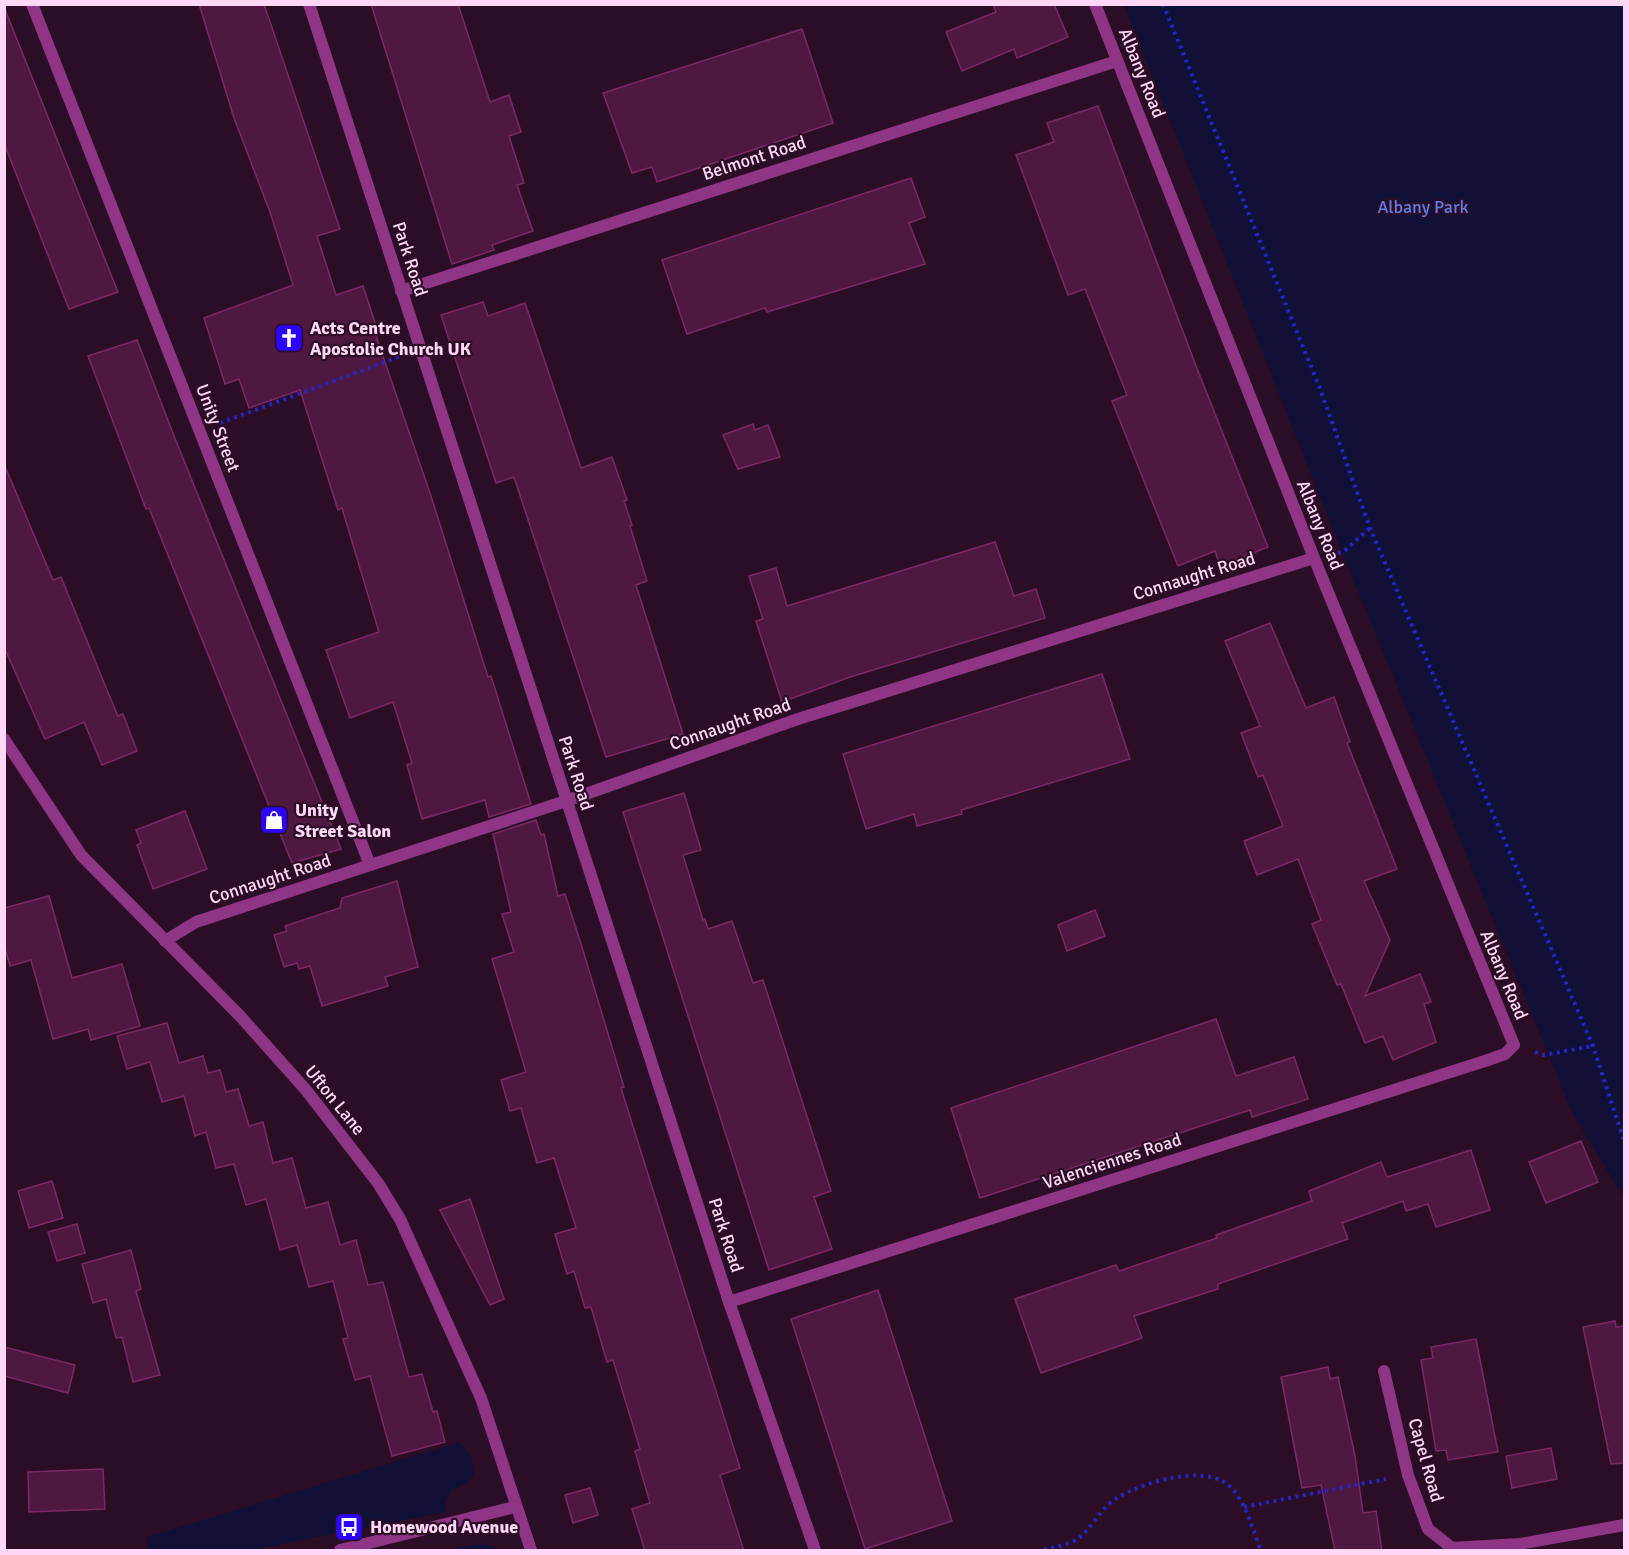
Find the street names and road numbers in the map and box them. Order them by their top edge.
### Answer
street label: Albany Road [1114,25,1170,121]
street label: Belmont Road [699,131,809,185]
street label: Park Road [388,219,432,299]
street label: Unity Street [191,381,245,475]
street label: Albany Road [1292,477,1348,573]
street label: Connaught Road [1130,547,1258,605]
street label: Connaught Road [666,693,794,755]
street label: Park Road [554,733,598,813]
street label: Connaught Road [206,849,334,909]
street label: Albany Road [1475,927,1533,1023]
street label: Ufton Lane [300,1060,370,1140]
street label: Valenciennes Road [1040,1128,1184,1194]
street label: Park Road [704,1195,748,1275]
street label: Capel Road [1404,1416,1448,1504]

